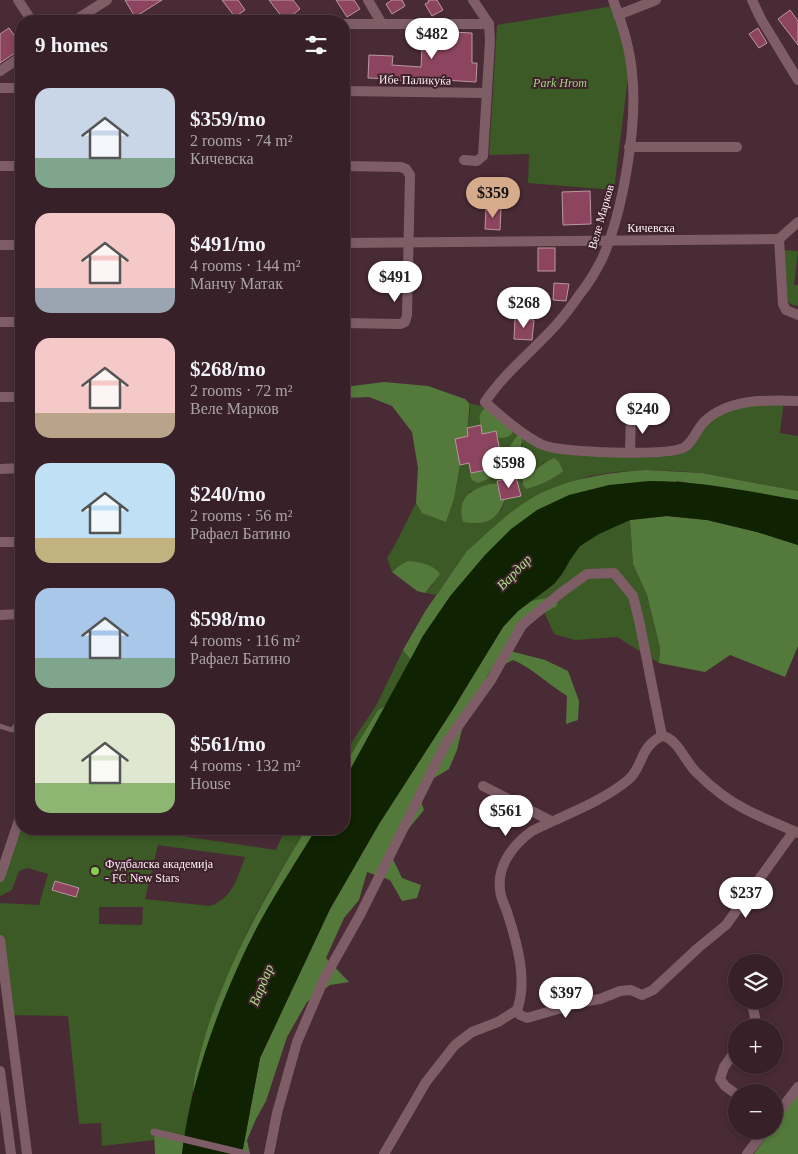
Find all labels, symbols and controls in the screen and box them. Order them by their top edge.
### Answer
pin: $482 [402,18,462,60]
text: $482 [416,25,448,42]
icon: filters [302,31,330,59]
text: 9 homes [35,33,108,57]
street label: Ибе Паликуќа [379,72,452,88]
park label: Park Hrom [532,76,587,90]
text: $359/mo [190,107,266,131]
icon: home [75,108,135,168]
text: 2 rooms · 74 m² [190,132,293,149]
text: Кичевска [190,150,254,167]
pin: $359 [463,176,523,219]
street label: Веле Марков [585,183,617,251]
text: $359 [477,184,509,201]
street label: Кичевска [627,221,676,235]
text: $491/mo [190,232,266,256]
icon: home [75,233,135,293]
text: 4 rooms · 144 m² [190,257,301,274]
pin: $491 [365,260,425,303]
text: $491 [379,268,411,285]
text: Манчу Матак [190,275,283,292]
pin: $268 [494,286,554,329]
text: $268 [508,294,540,311]
text: $268/mo [190,357,266,381]
icon: home [75,358,135,418]
text: 2 rooms · 72 m² [190,382,293,399]
pin: $240 [613,392,673,435]
text: Веле Марков [190,400,279,417]
text: $240 [627,400,659,417]
pin: $598 [479,446,539,489]
text: $598 [493,454,525,471]
text: $240/mo [190,482,266,506]
icon: home [75,483,135,543]
text: 2 rooms · 56 m² [190,507,293,524]
text: Рафаел Батино [190,525,291,542]
water label: Вардар [494,552,535,593]
text: $598/mo [190,607,266,631]
icon: home [75,608,135,668]
text: 4 rooms · 116 m² [190,632,300,649]
text: Рафаел Батино [190,650,291,667]
text: $561/mo [190,732,266,756]
icon: home [75,733,135,793]
text: 4 rooms · 132 m² [190,757,301,774]
text: House [190,775,231,792]
pin: $561 [476,794,536,837]
text: $561 [490,802,522,819]
place label: Фудбалска академија - FC New Stars [105,857,214,885]
marker: Фудбалска академија - FC New Stars [89,865,101,877]
pin: $237 [716,876,776,919]
text: $237 [730,884,762,901]
map controls [728,954,783,1139]
button: layers [728,954,783,1009]
water label: Вардар [246,962,277,1008]
pin: $397 [536,976,596,1019]
text: $397 [550,984,582,1001]
button: + [728,1019,783,1074]
button: − [728,1084,783,1139]

